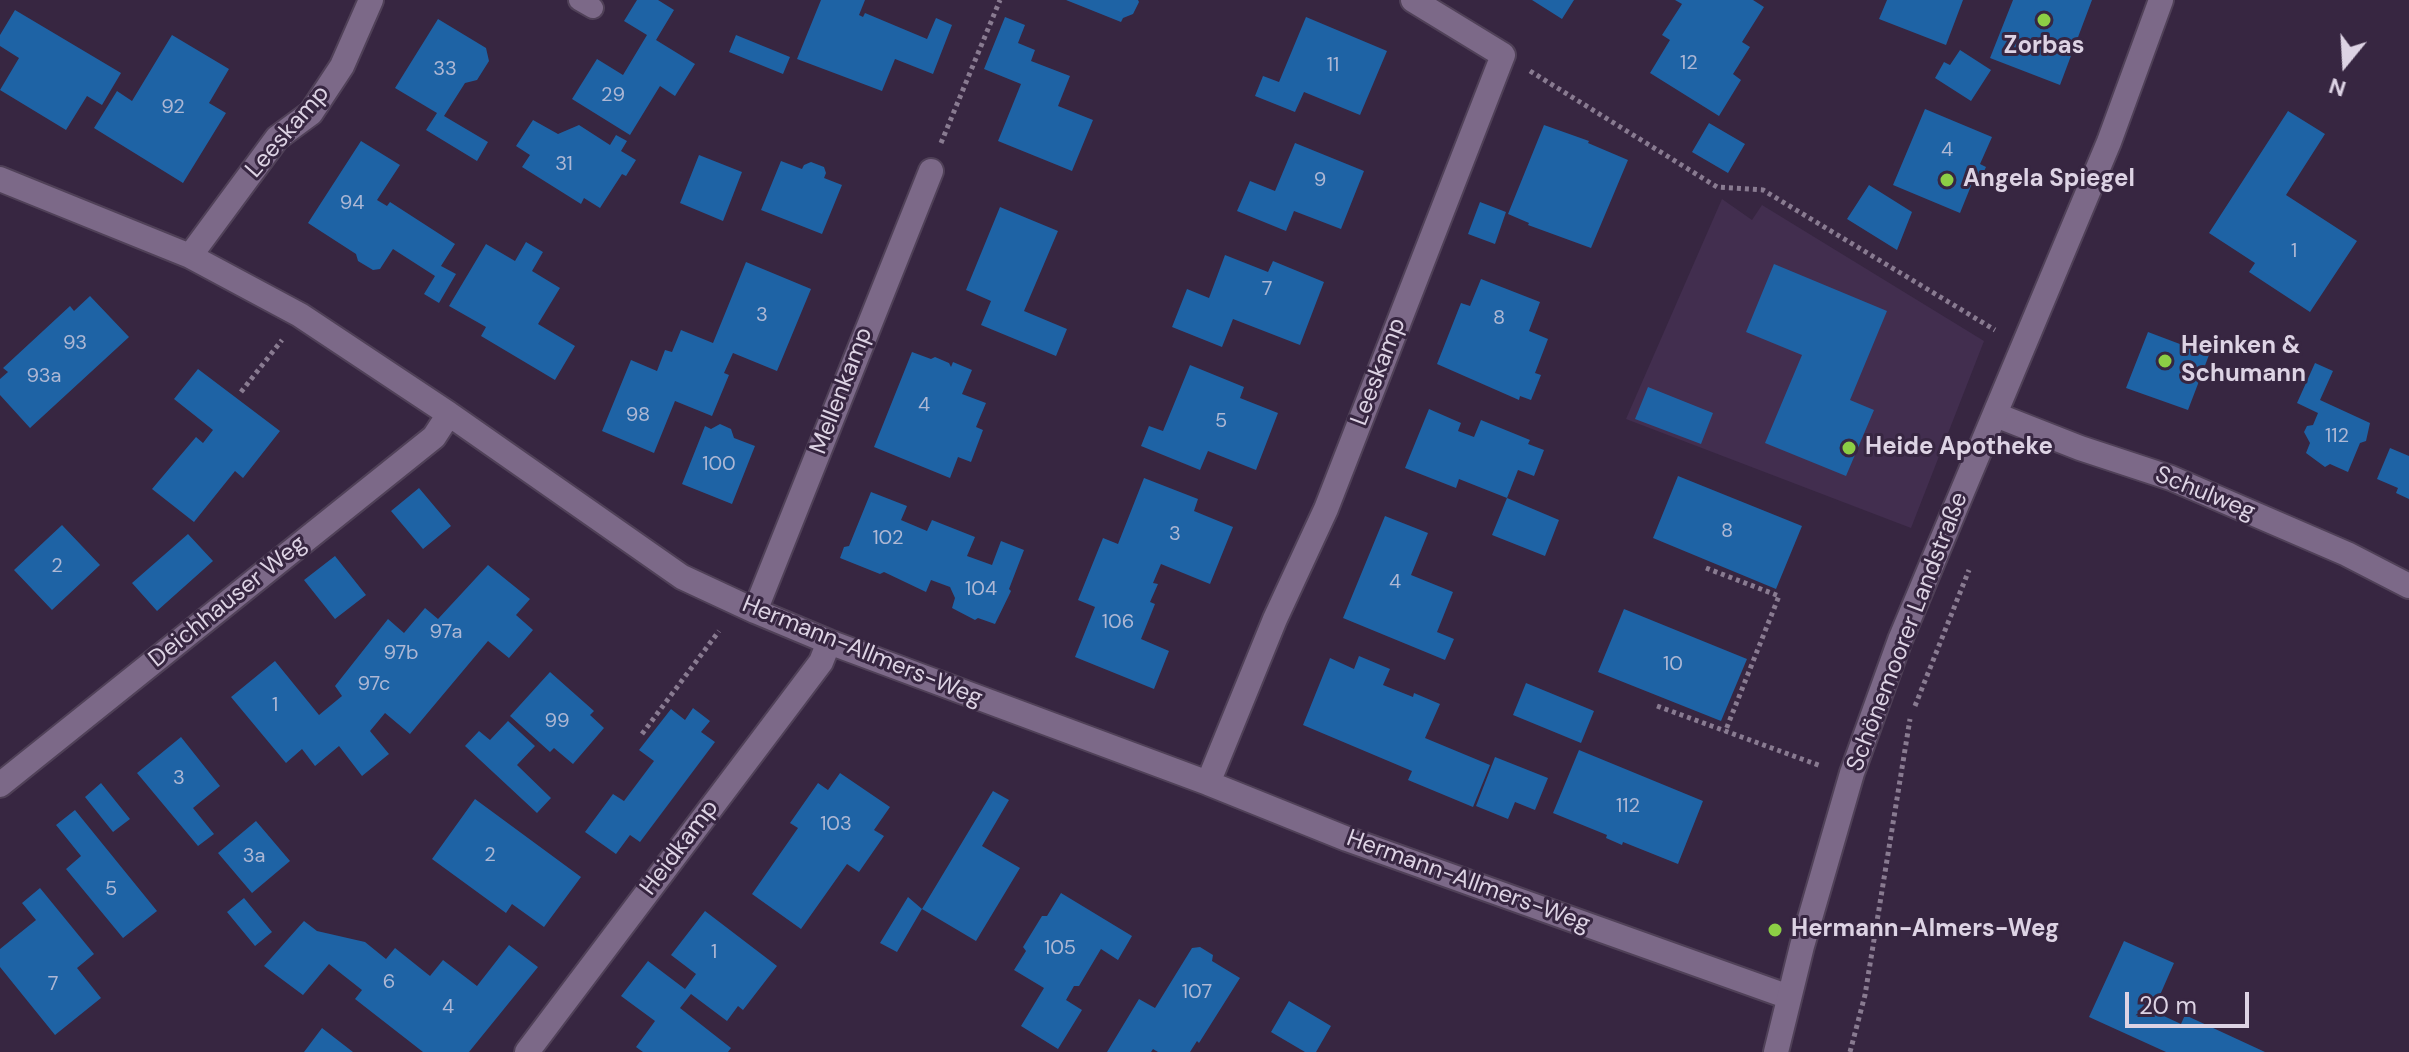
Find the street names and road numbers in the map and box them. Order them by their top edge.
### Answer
street label: Leeskamp [240,80,336,184]
street label: Leeskamp [1345,314,1413,430]
street label: Mellenkamp [805,324,879,458]
street label: Schulweg [2151,461,2259,527]
street label: Schönemoorer Landstraße [1841,488,1975,776]
street label: Deichhauser Weg [144,530,312,674]
street label: Hermann-Allmers-Weg [738,591,986,713]
street label: Heidkamp [635,795,725,901]
street label: Hermann-Allmers-Weg [1342,825,1594,939]

